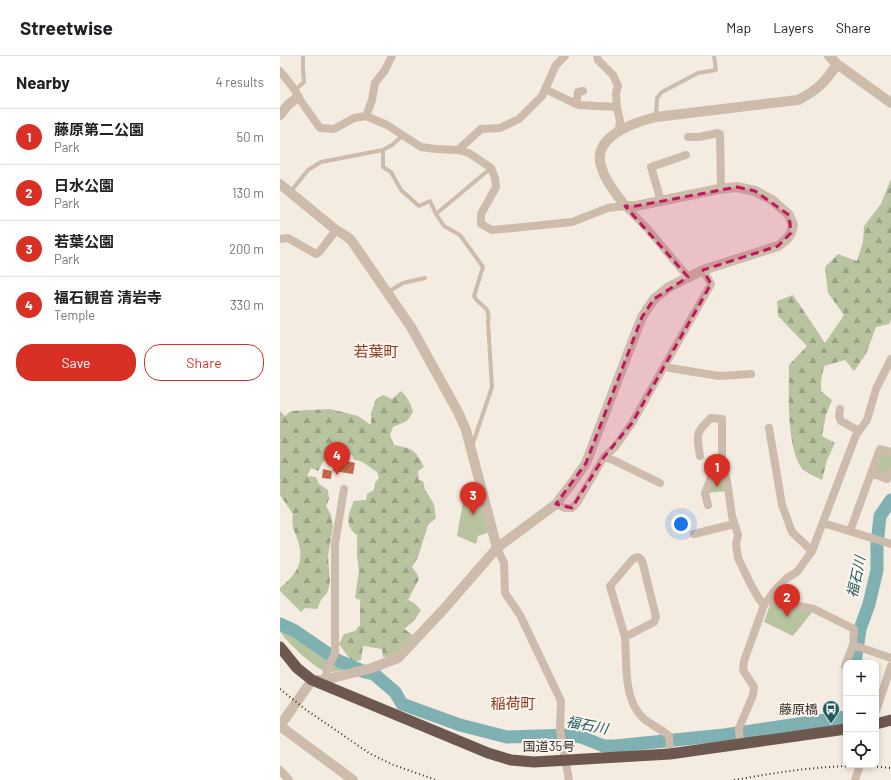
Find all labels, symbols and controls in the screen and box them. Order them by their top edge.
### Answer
text: Streetwise [20,16,113,39]
text: Map [726,19,751,36]
text: Layers [773,19,814,36]
text: Share [836,19,871,36]
text: Nearby [16,72,70,92]
text: 4 results [216,74,264,90]
text: 藤原第二公園 [54,120,144,138]
text: 1 [27,129,31,145]
text: 50 m [237,129,264,145]
text: Park [54,139,80,155]
text: 日水公園 [54,176,114,194]
text: 2 [25,185,33,201]
text: 130 m [232,185,264,201]
text: Park [54,195,80,211]
text: 若葉公園 [54,232,114,250]
text: 3 [25,241,33,257]
text: 200 m [229,241,264,257]
text: Park [54,251,80,267]
text: 福石観音 清岩寺 [54,288,162,306]
text: 4 [25,297,33,313]
text: 330 m [230,297,264,313]
text: Temple [54,307,95,323]
district label: 若葉町 [353,342,399,360]
button: Save [16,344,136,381]
button: Share [144,344,264,381]
pin: 4 [324,442,350,475]
pin: 1 [704,454,730,487]
pin: 3 [460,482,486,515]
your location [671,514,691,534]
water label: 福石川 [843,553,869,599]
pin: 2 [774,584,800,617]
map controls [843,660,879,768]
button: + [843,660,879,696]
district label: 稲荷町 [490,694,536,712]
button: − [843,696,879,732]
bus stop icon: 藤原橋 [821,699,841,724]
place label: 藤原橋 [779,701,818,717]
water label: 福石川 [565,712,611,737]
button: locate [843,732,879,768]
street label: 国道35号 [523,738,575,754]

